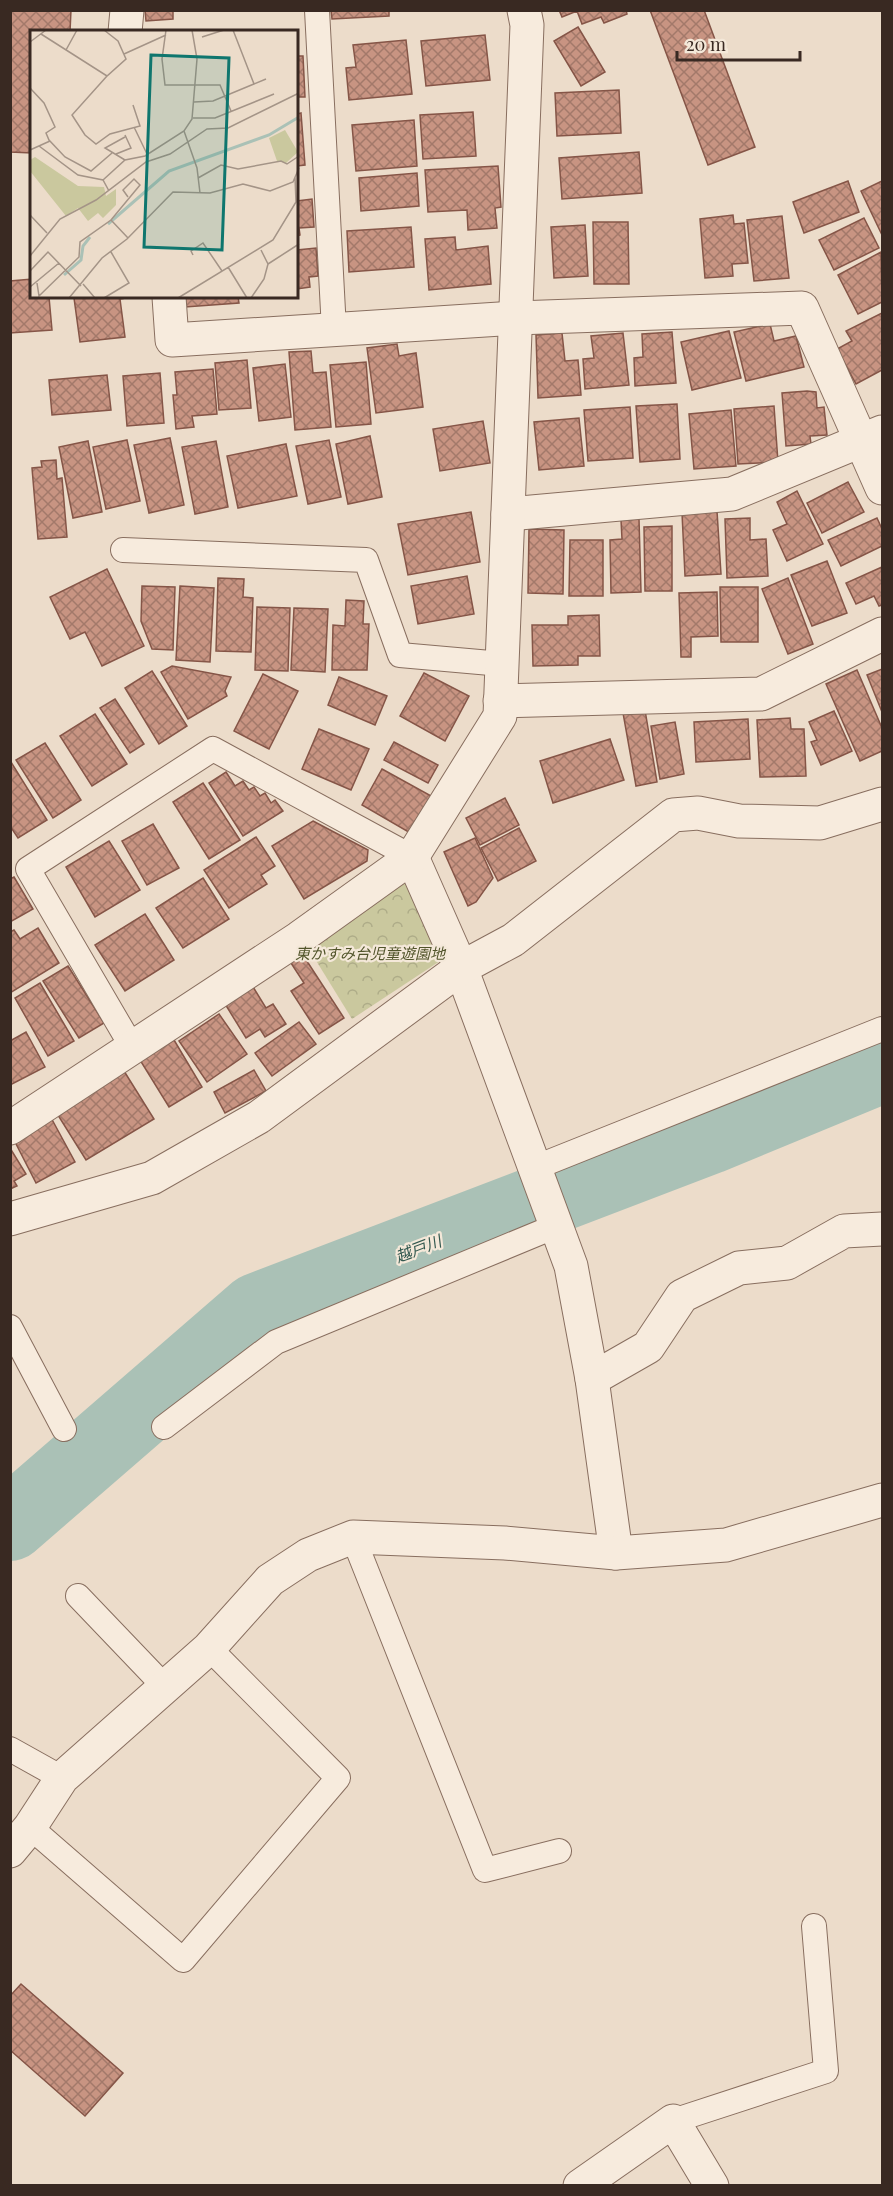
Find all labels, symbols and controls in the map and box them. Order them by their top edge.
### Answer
scale bar [677,24,800,62]
inset map [30,30,298,298]
text: 20 m [686,32,726,56]
park label: 東かすみ台児童遊園地 [295,943,447,963]
water label: 越戸川 [392,1229,446,1266]

